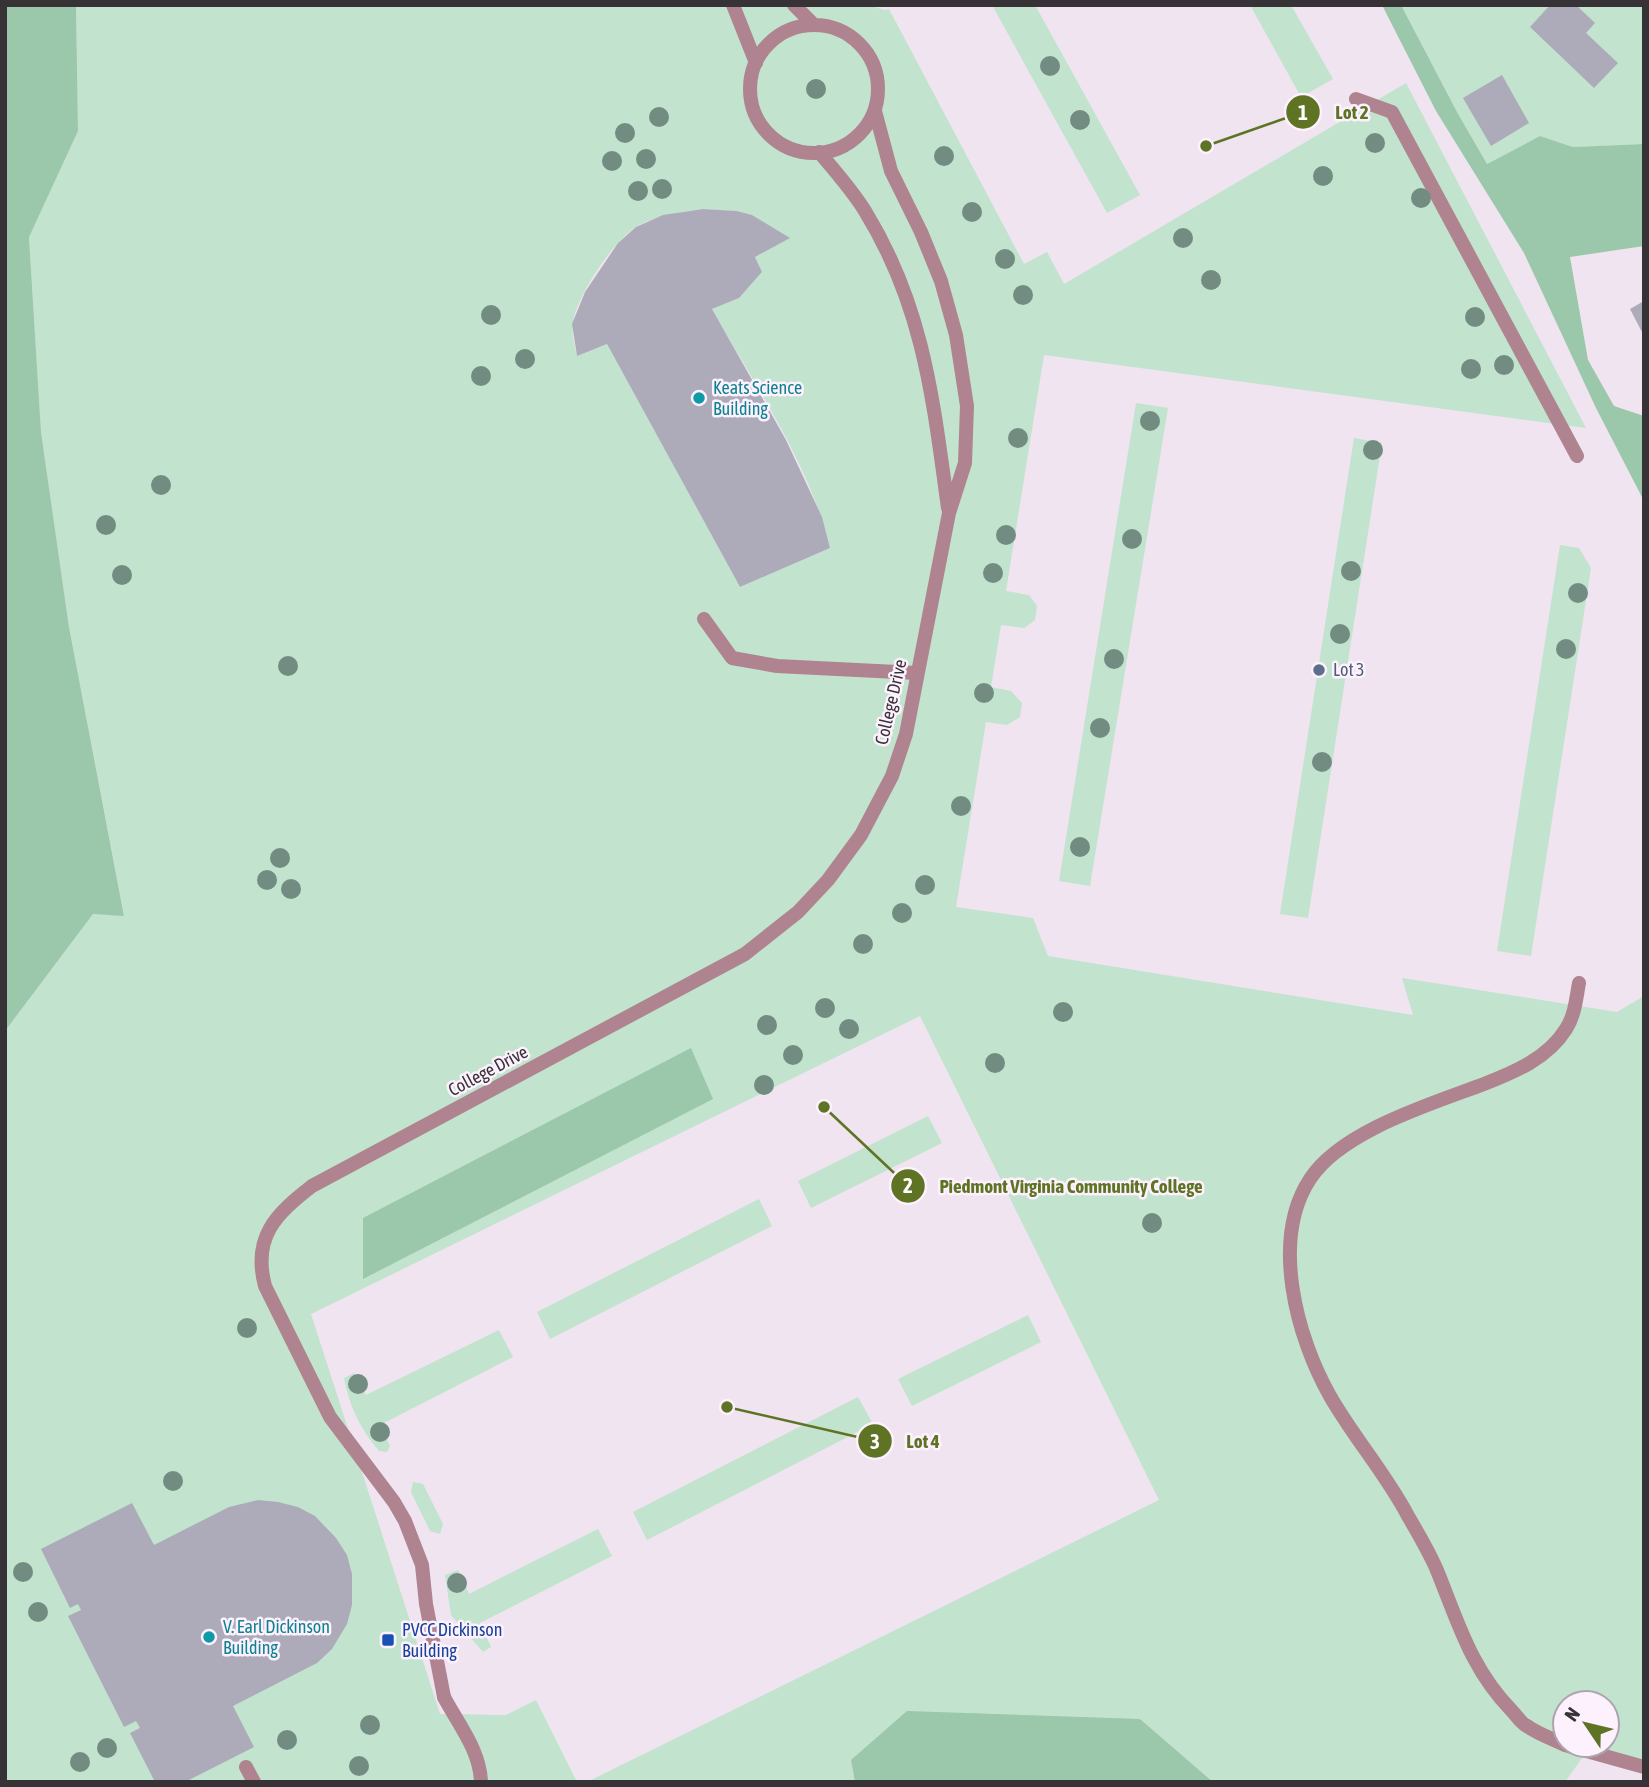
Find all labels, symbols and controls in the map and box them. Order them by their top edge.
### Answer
callout: Lot 2 [1286,92,1382,132]
text: 1 [1298,100,1308,124]
text: Lot 2 [1335,101,1369,123]
place label: Keats Science Building [713,377,802,419]
marker: Keats Science Building [691,390,707,406]
street label: College Drive [870,657,911,747]
place label: Lot 3 [1333,659,1365,680]
marker: Lot 3 [1311,662,1327,678]
street label: College Drive [444,1041,531,1100]
callout: Piedmont Virginia Community College [890,1166,1217,1206]
text: 2 [903,1173,913,1197]
text: Piedmont Virginia Community College [939,1175,1203,1197]
callout: Lot 4 [857,1421,953,1461]
text: 3 [870,1429,880,1453]
text: Lot 4 [906,1430,940,1452]
place label: V. Earl Dickinson Building [223,1616,330,1658]
place label: PVCC Dickinson Building [402,1619,502,1661]
marker: V. Earl Dickinson Building [201,1629,217,1645]
marker: PVCC Dickinson Building [380,1632,396,1648]
north arrow [1551,1689,1621,1759]
text: N [1560,1703,1584,1725]

